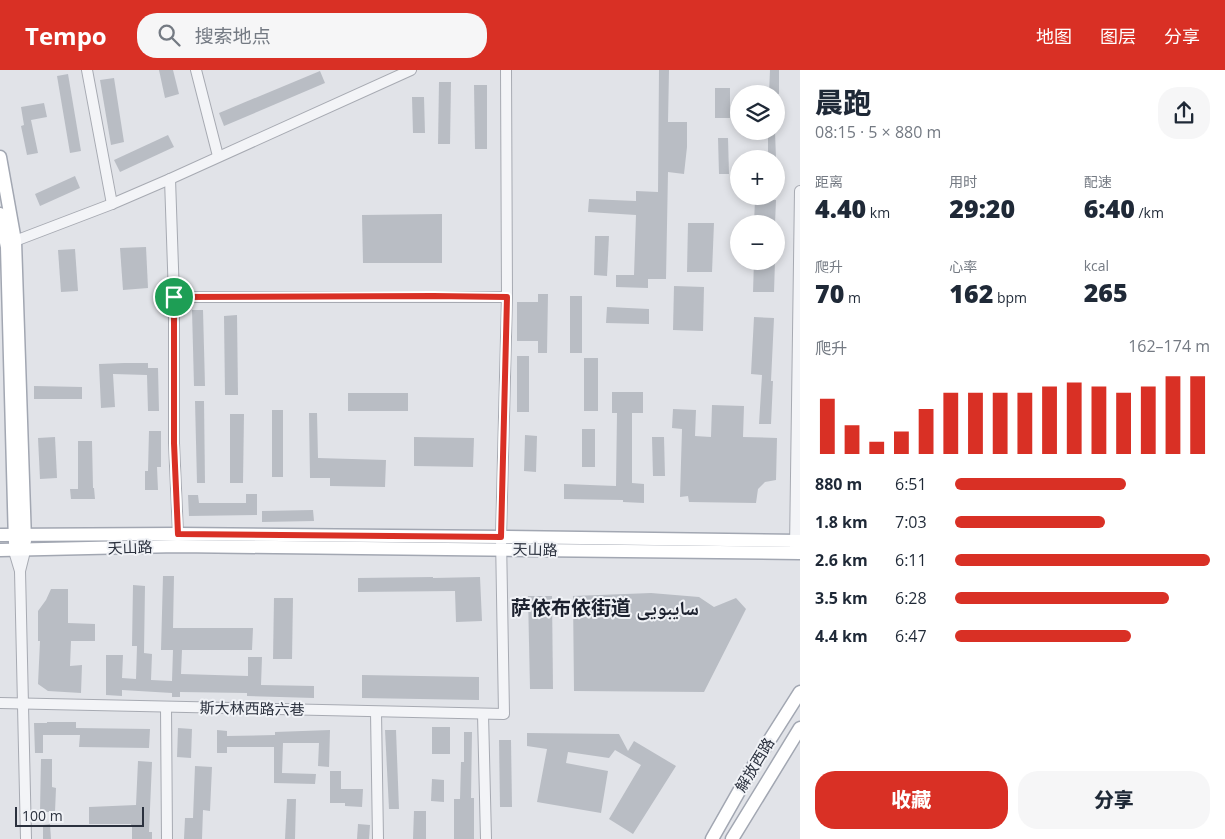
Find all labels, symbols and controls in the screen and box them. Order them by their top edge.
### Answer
search box [137,13,487,58]
text: Tempo [25,19,107,52]
icon: search [155,21,183,49]
text: 搜索地点 [195,23,271,49]
text: 地图 [1036,24,1072,48]
text: 图层 [1100,24,1136,48]
text: 分享 [1164,24,1200,48]
text: 晨跑 [815,83,871,121]
map controls [730,85,785,270]
button: layers [730,85,785,140]
button: share [1158,87,1210,139]
text: 08:15 · 5 × 880 m [815,121,941,143]
button: + [730,150,785,205]
text: 距离 [815,172,843,191]
text: 用时 [949,172,977,191]
text: 配速 [1084,172,1112,191]
text: 4.40 [815,191,866,225]
text: 29:20 [949,191,1015,225]
text: 6:40 [1084,191,1135,225]
text: km [866,203,890,222]
text: /km [1135,203,1164,222]
button: − [730,215,785,270]
text: kcal [1084,256,1109,275]
text: 爬升 [815,257,843,276]
text: 心率 [949,257,977,276]
text: 265 [1084,275,1128,309]
pin [153,276,195,318]
text: 70 [815,276,844,310]
text: 162 [949,276,993,310]
icon: arrive [160,283,188,311]
text: m [844,288,861,307]
text: bpm [993,288,1027,307]
text: 162–174 m [1128,335,1210,357]
text: 爬升 [815,337,847,359]
text: 880 m [815,473,862,495]
text: 6:51 [895,473,927,495]
text: 1.8 km [815,511,868,533]
text: 7:03 [895,511,927,533]
street label: 天山路 [107,536,153,558]
street label: 天山路 [512,539,558,559]
text: 2.6 km [815,549,868,571]
text: 6:11 [895,549,927,571]
text: 3.5 km [815,587,868,609]
text: 6:28 [895,587,927,609]
district label: 萨依布依街道 سايبويى [511,594,699,621]
text: 4.4 km [815,625,868,647]
text: 6:47 [895,625,927,647]
street label: 斯大林西路六巷 [199,697,305,719]
street label: 解放西路 [730,734,778,795]
button: 收藏 [815,771,1008,829]
button: 分享 [1018,771,1210,829]
scale bar [15,804,144,827]
text: 100 m [22,806,63,825]

